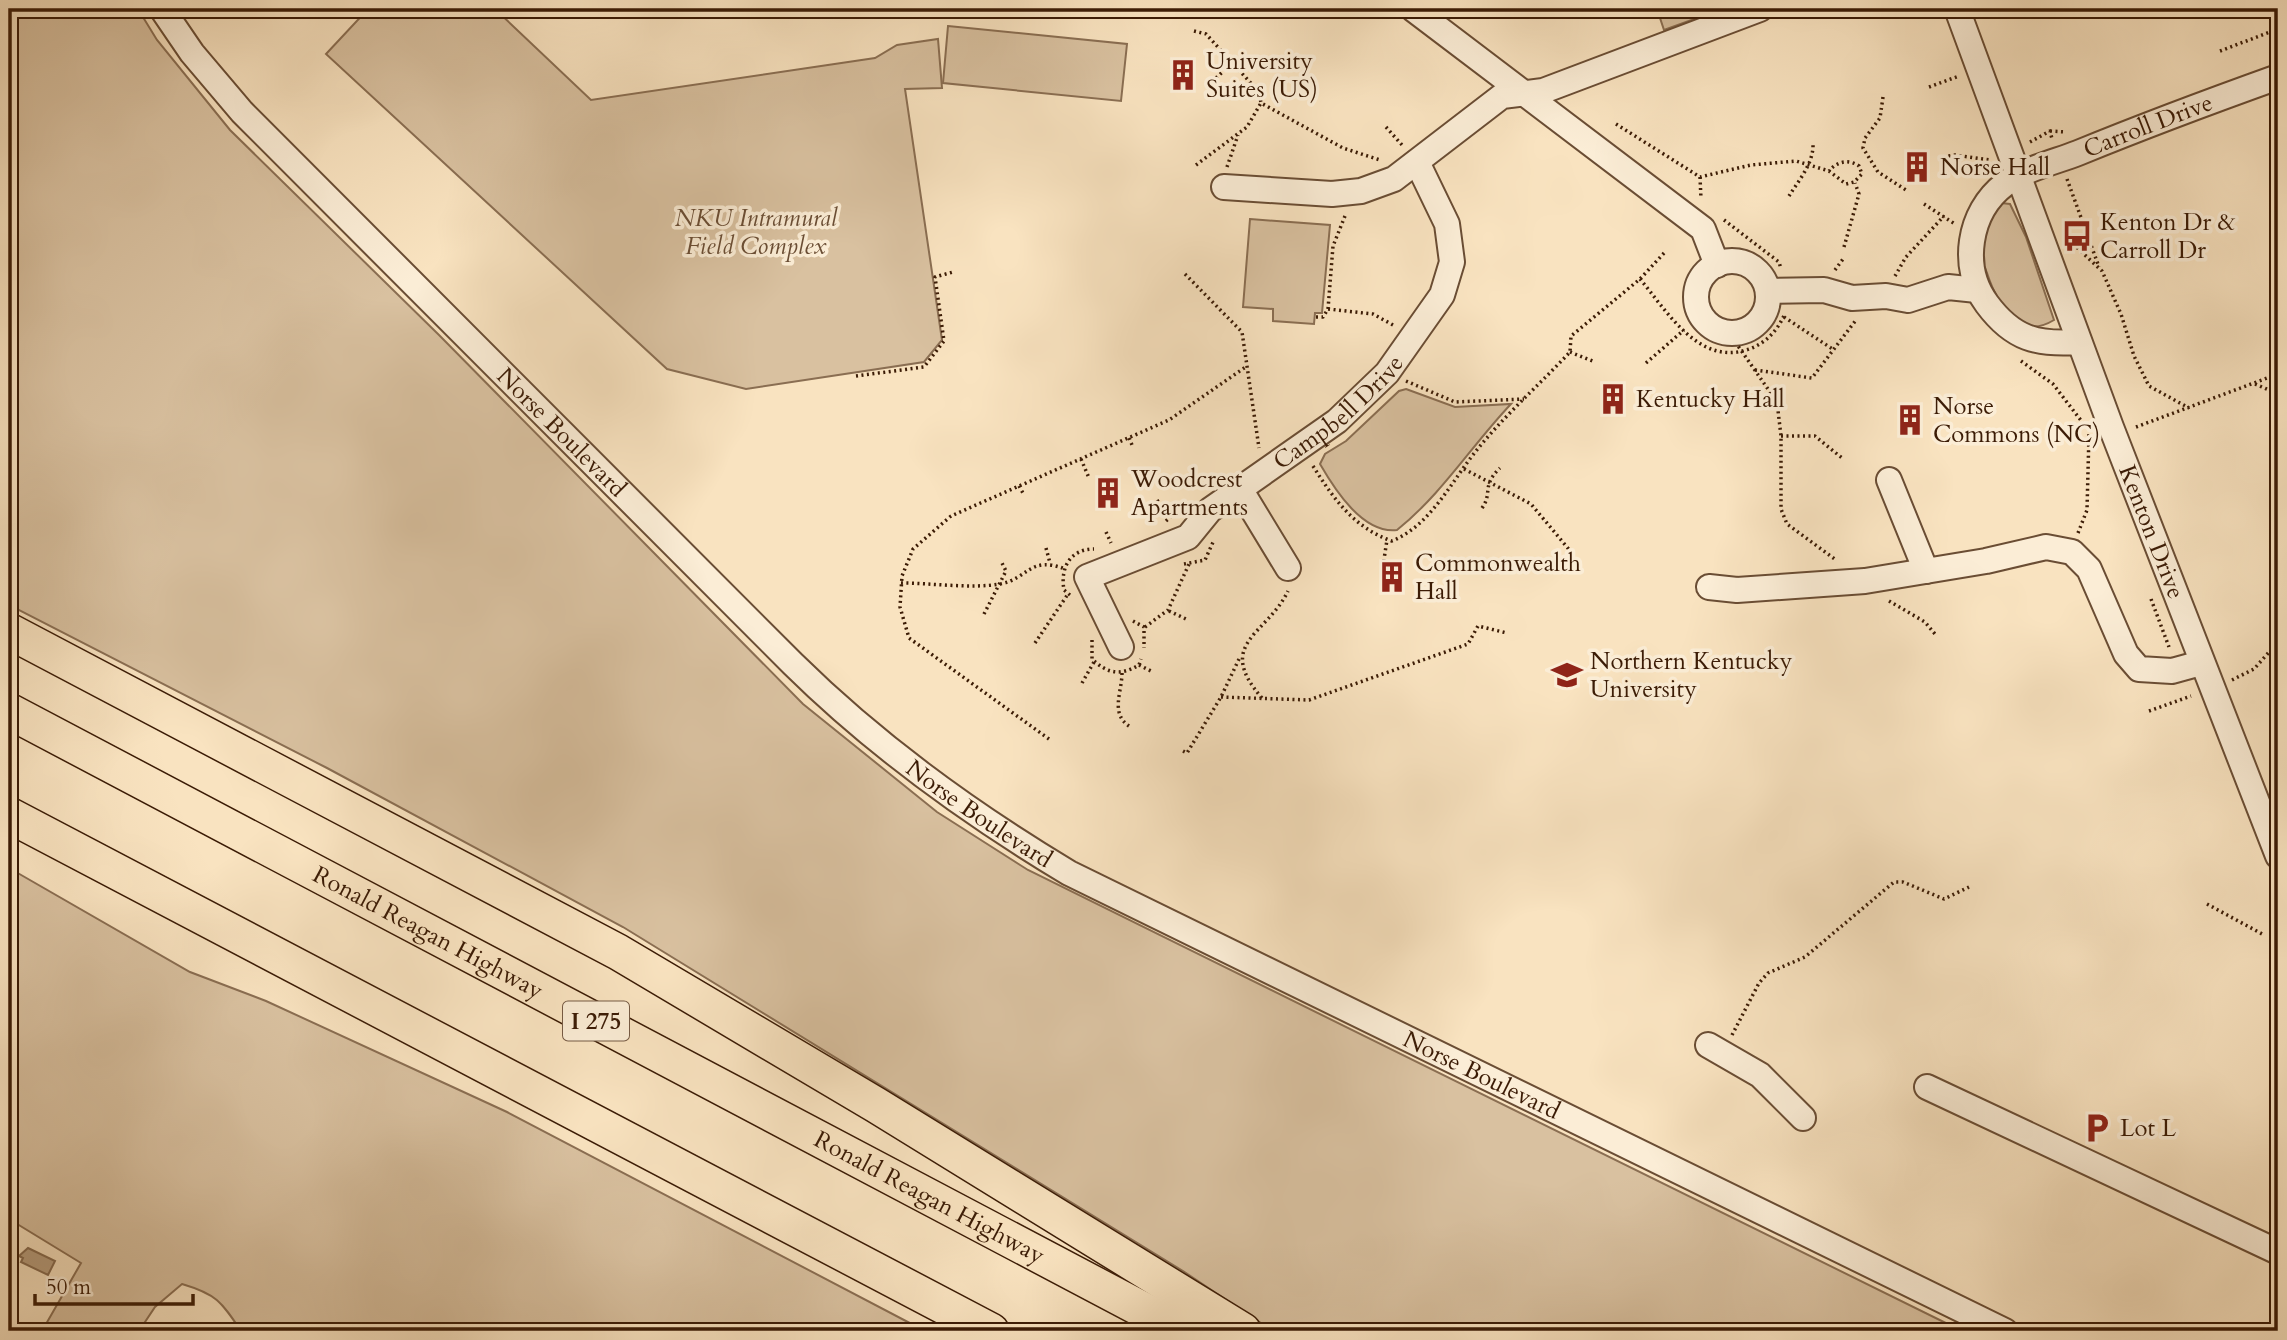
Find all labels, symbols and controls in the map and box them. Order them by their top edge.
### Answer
place label: University Suites (US) [1206,45,1318,106]
building icon: University Suites (US) [1166,58,1200,92]
street label: Carroll Drive [2078,86,2217,166]
building icon: Norse Hall [1900,150,1934,184]
place label: Norse Hall [1940,151,2050,184]
park label: NKU Intramural Field Complex [675,202,839,263]
place label: Kenton Dr & Carroll Dr [2100,206,2236,267]
bus stop icon: Kenton Dr & Carroll Dr [2060,219,2094,253]
street label: Campbell Drive [1266,348,1411,477]
street label: Norse Boulevard [489,360,634,505]
building icon: Kentucky Hall [1596,382,1630,416]
place label: Kentucky Hall [1636,383,1785,416]
place label: Norse Commons (NC) [1933,390,2100,451]
building icon: Norse Commons (NC) [1893,403,1927,437]
street label: Kenton Drive [2111,460,2193,604]
place label: Woodcrest Apartments [1130,463,1248,524]
building icon: Woodcrest Apartments [1091,476,1125,510]
place label: Commonwealth Hall [1415,547,1581,608]
building icon: Commonwealth Hall [1375,560,1409,594]
place label: Northern Kentucky University [1590,645,1793,706]
school or university icon: Northern Kentucky University [1550,658,1584,692]
street label: Norse Boulevard [899,752,1059,876]
street label: Ronald Reagan Highway [307,858,550,1007]
road number: I 275 [563,1002,629,1040]
street label: Norse Boulevard [1398,1022,1566,1127]
parking icon: Lot L [2080,1111,2114,1145]
place label: Lot L [2120,1112,2177,1145]
street label: Ronald Reagan Highway [808,1123,1051,1272]
scale bar [35,1263,192,1307]
text: 50 m [46,1273,91,1302]

